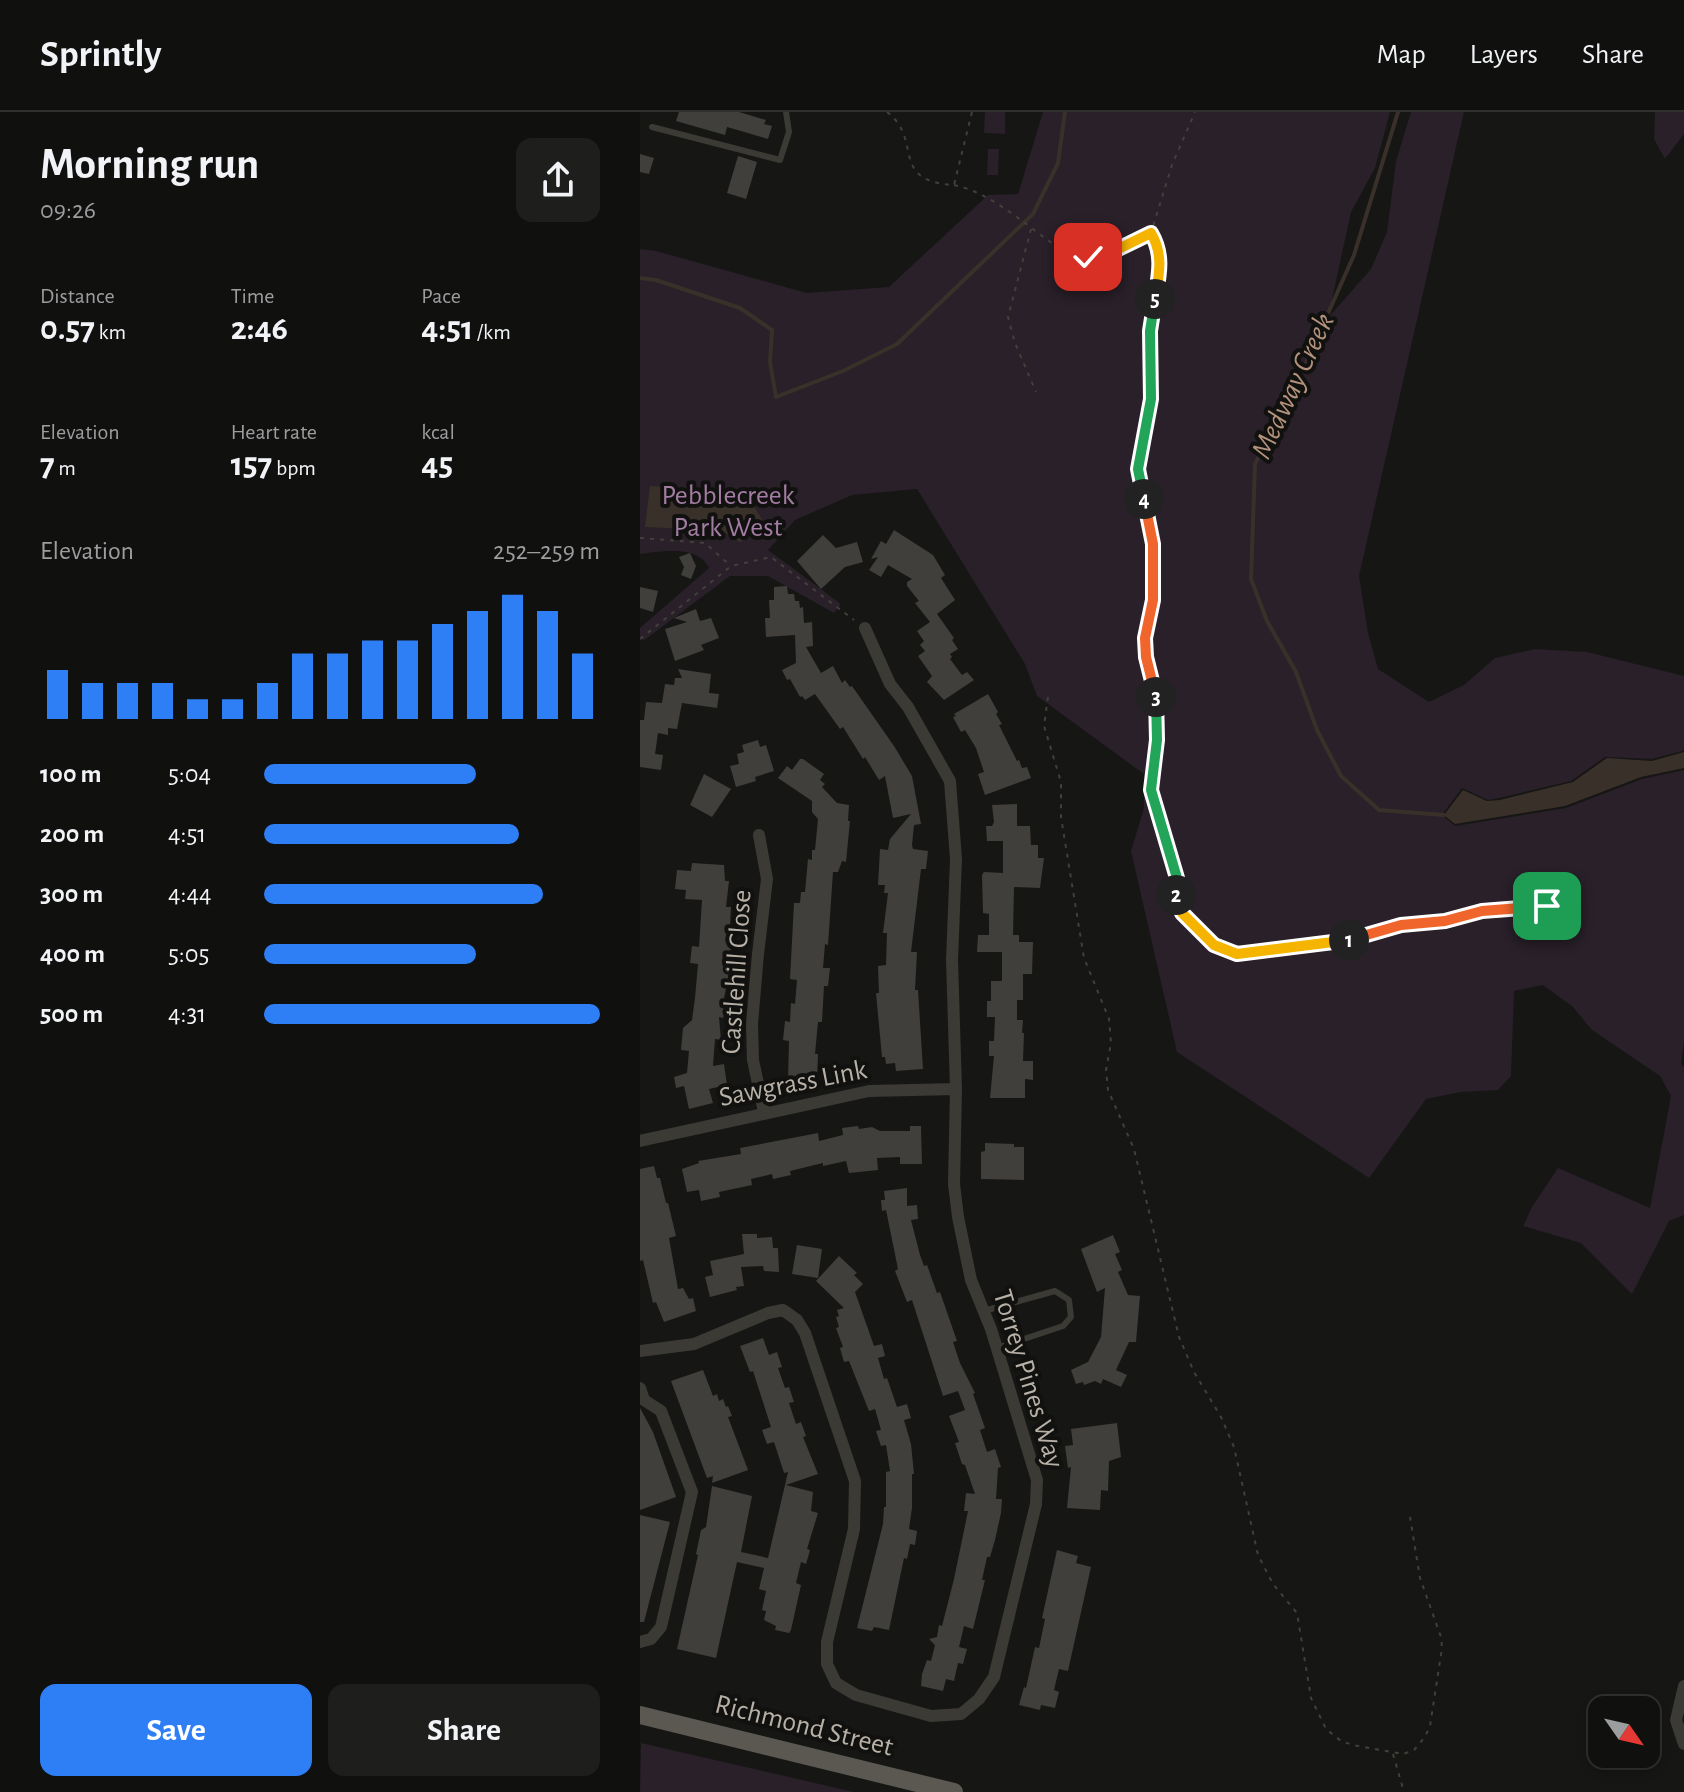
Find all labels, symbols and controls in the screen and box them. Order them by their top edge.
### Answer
text: Sprintly [40,36,161,74]
text: Map [1377,41,1426,69]
text: Layers [1470,41,1538,69]
text: Share [1582,41,1644,69]
button: share [516,138,600,222]
text: Morning run [40,143,259,187]
text: 09:26 [40,197,96,223]
pin [1054,223,1122,291]
icon: check [1066,235,1110,279]
pin: 5 [1135,279,1175,319]
text: Distance [40,285,115,307]
text: Time [231,285,275,307]
text: Pace [421,285,461,307]
text: 5 [1150,288,1160,310]
water label: Medway Creek [1246,309,1340,463]
text: 0.57 [40,312,95,346]
text: 2:46 [231,312,288,346]
text: 4:51 [421,312,473,346]
text: km [95,321,126,343]
text: /km [473,321,511,343]
text: Elevation [40,421,120,443]
text: Heart rate [231,421,317,443]
text: kcal [421,421,455,443]
text: 7 [40,448,55,482]
text: 157 [231,448,272,482]
text: 45 [421,448,453,482]
text: m [55,457,76,479]
text: bpm [272,457,316,479]
pin: 4 [1124,479,1164,519]
park label: Pebblecreek Park West [661,482,795,542]
text: 4 [1138,488,1150,510]
text: Elevation [40,538,134,564]
text: 252–259 m [493,538,600,564]
pin: 3 [1136,677,1176,717]
text: 3 [1151,686,1161,708]
text: 100 m [40,761,101,787]
text: 5:04 [168,761,211,787]
text: 200 m [40,821,104,847]
text: 4:51 [168,821,206,847]
pin [1513,872,1581,940]
pin: 2 [1156,875,1196,915]
text: 300 m [40,881,103,907]
text: 4:44 [168,881,211,907]
text: 2 [1171,884,1181,906]
icon: arrive [1525,884,1569,928]
street label: Castlehill Close [717,889,757,1055]
pin: 1 [1329,920,1369,960]
text: 1 [1345,929,1353,951]
text: 400 m [40,941,105,967]
text: 5:05 [168,941,209,967]
text: 500 m [40,1001,103,1027]
text: 4:31 [168,1001,206,1027]
street label: Sawgrass Link [717,1056,869,1112]
street label: Torrey Pines Way [988,1287,1068,1471]
button: Save [40,1684,312,1776]
button: Share [328,1684,600,1776]
street label: Richmond Street [712,1690,896,1762]
north arrow [1588,1696,1660,1768]
map controls [1588,1696,1660,1768]

